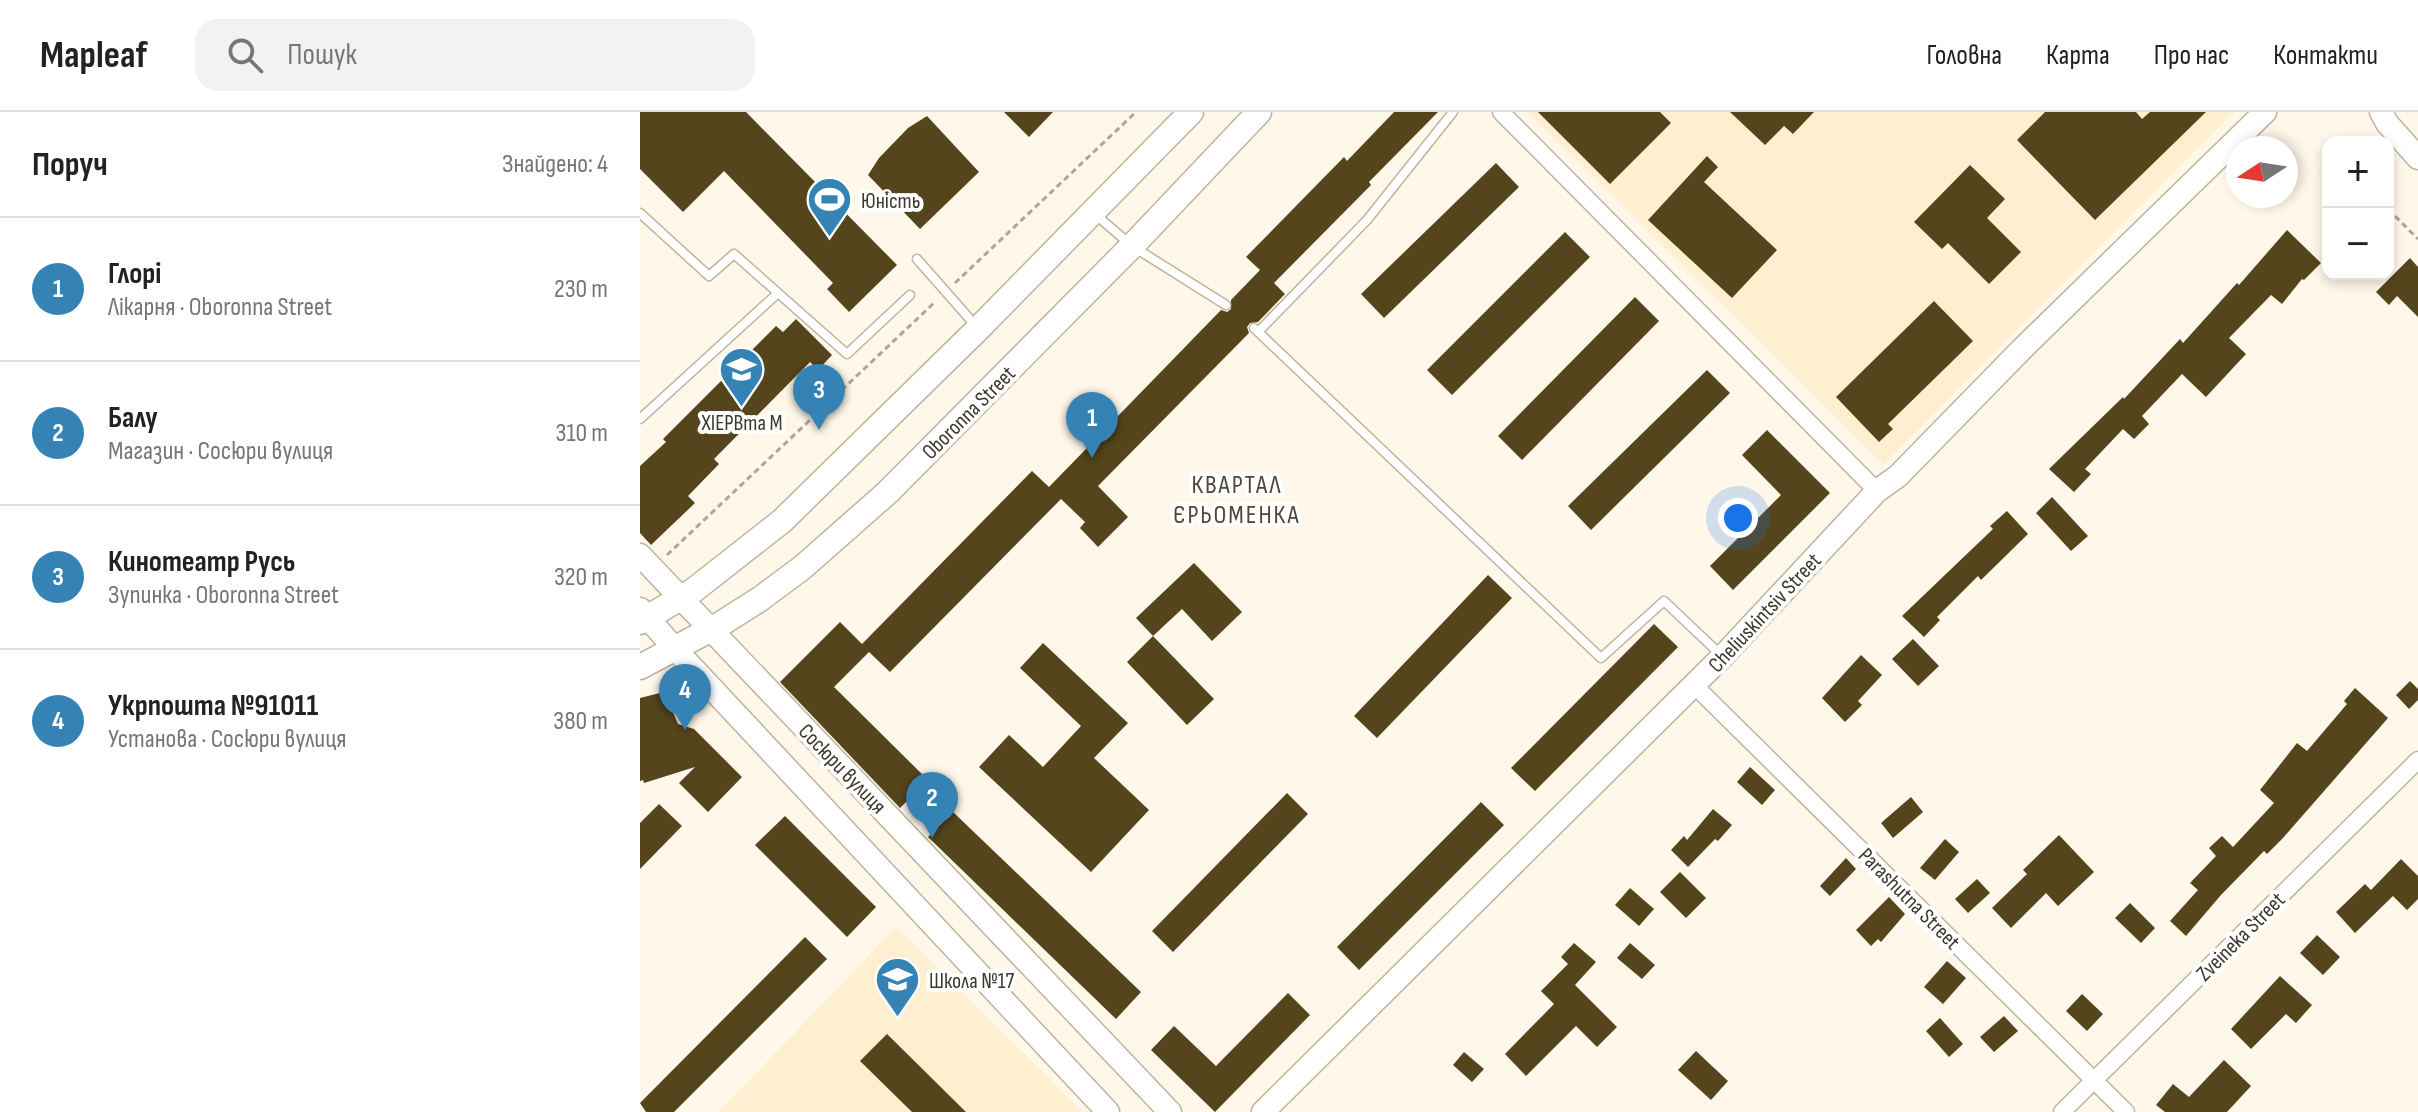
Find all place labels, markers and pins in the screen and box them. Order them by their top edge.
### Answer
sports icon: Юність [806,176,854,239]
place label: Юність [861,188,920,215]
school or university icon: ХІЕРВта М [718,345,766,408]
pin: 3 [793,364,845,430]
pin: 1 [1066,392,1118,458]
place label: ХІЕРВта М [700,410,783,437]
pin: 4 [659,664,711,730]
pin: 2 [906,772,958,838]
school or university icon: Школа №17 [874,956,922,1019]
place label: Школа №17 [929,968,1014,995]

